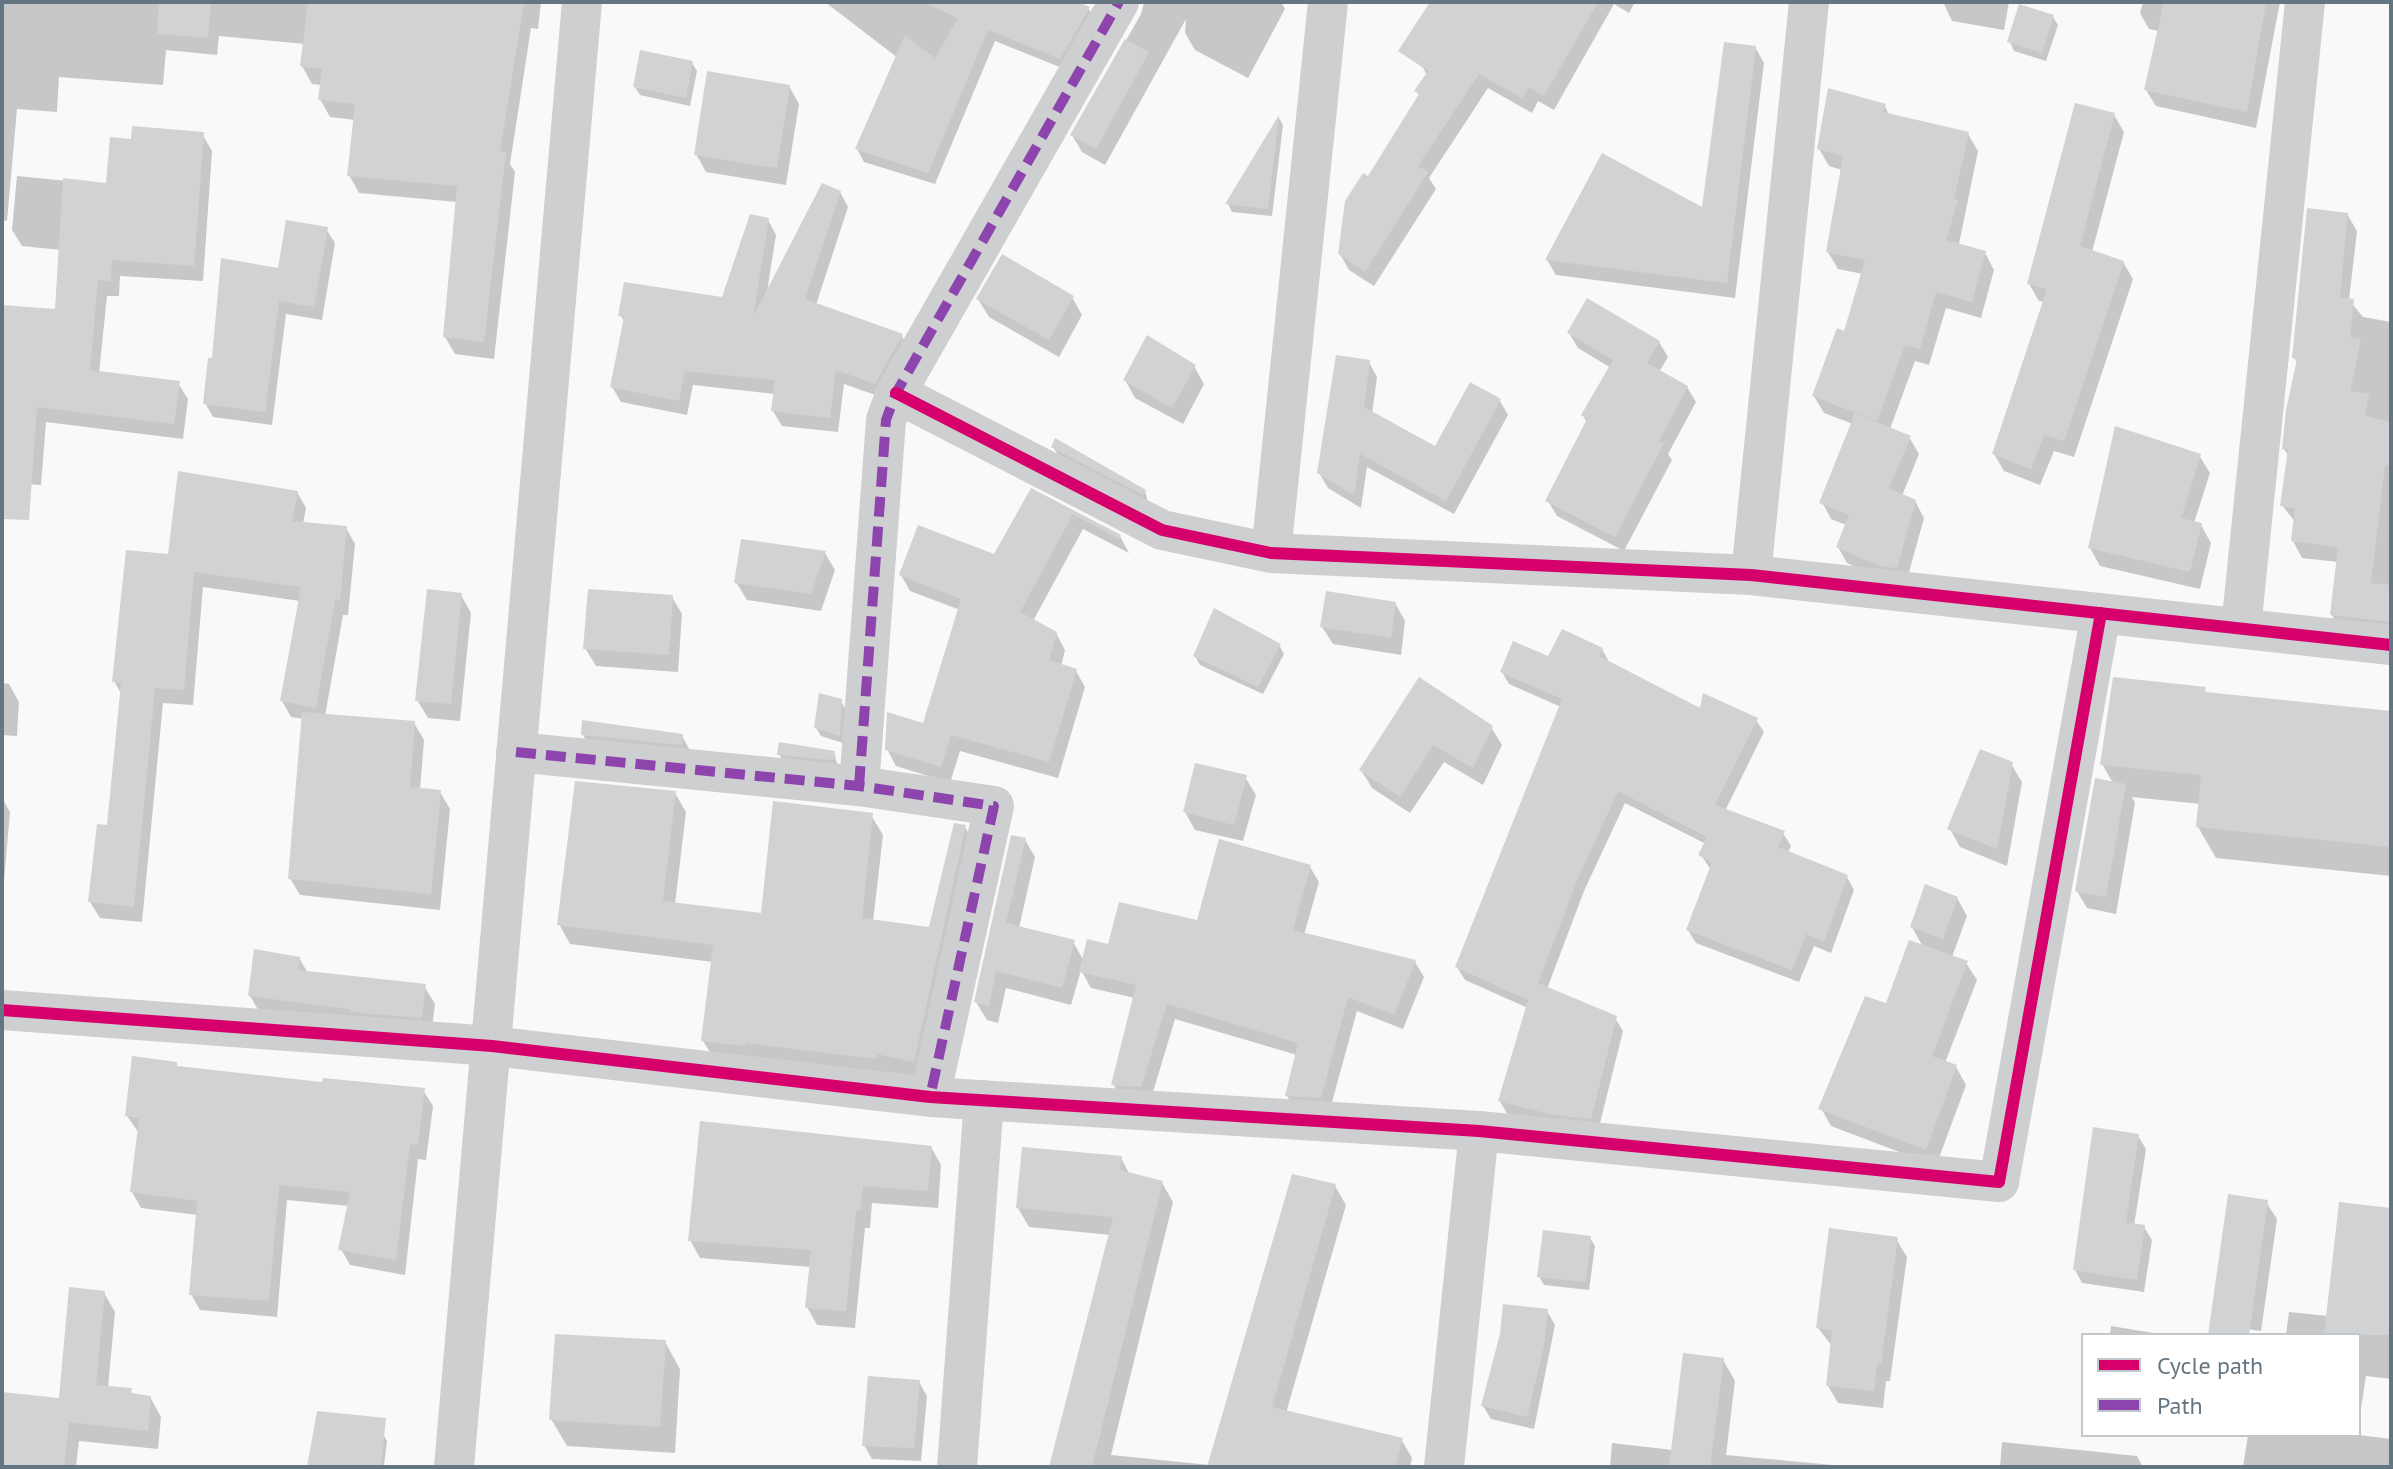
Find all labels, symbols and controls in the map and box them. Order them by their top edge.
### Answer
legend [2081,1333,2361,1437]
text: Cycle path [2157,1350,2263,1381]
text: Path [2157,1390,2203,1421]

